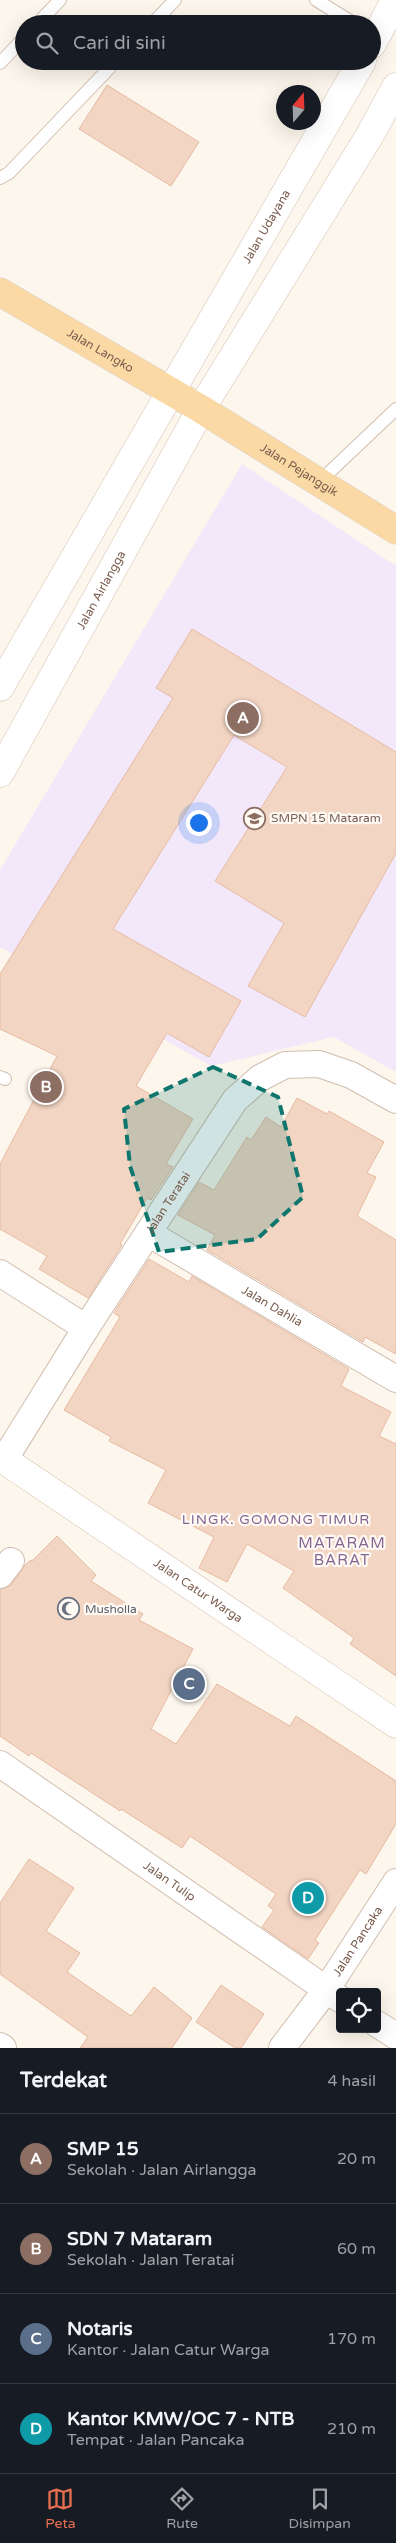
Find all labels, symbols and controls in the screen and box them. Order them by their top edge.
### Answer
search box [15,15,381,70]
icon: search [33,29,61,57]
text: Cari di sini [73,32,166,54]
north arrow [276,85,321,130]
street label: Jalan Udayana [240,187,293,266]
street label: Jalan Langko [64,325,136,375]
street label: Jalan Pejanggik [258,440,341,500]
street label: Jalan Airlangga [74,548,128,632]
pin: A [227,699,259,737]
school or university icon: SMPN 15 Mataram [243,806,267,830]
your location [186,810,212,836]
place label: SMPN 15 Mataram [271,811,381,825]
pin: B [30,1068,62,1106]
street label: Jalan Teratai [142,1169,193,1236]
street label: Jalan Dahlia [239,1283,305,1329]
district label: LINGK. GOMONG TIMUR [182,1511,370,1528]
district label: MATARAM BARAT [298,1534,386,1569]
street label: Jalan Catur Warga [151,1556,245,1626]
mosque icon: Musholla [57,1597,81,1621]
place label: Musholla [85,1602,137,1616]
pin: C [173,1665,205,1703]
street label: Jalan Tulip [141,1858,198,1904]
pin: D [292,1879,324,1917]
street label: Jalan Pancaka [330,1904,385,1979]
map controls [336,1988,381,2033]
button: locate [336,1988,381,2033]
text: Terdekat [20,2068,107,2093]
text: 4 hasil [327,2071,376,2091]
text: SMP 15 [67,2138,139,2160]
text: A [30,2149,42,2169]
text: 20 m [337,2149,376,2169]
text: Sekolah · Jalan Airlangga [67,2160,257,2180]
text: SDN 7 Mataram [67,2228,212,2250]
text: B [30,2239,42,2259]
text: 60 m [337,2239,376,2259]
text: Sekolah · Jalan Teratai [67,2250,235,2270]
text: Notaris [67,2318,133,2340]
text: C [30,2329,42,2349]
text: 170 m [327,2329,376,2349]
text: Kantor · Jalan Catur Warga [67,2340,270,2360]
text: Kantor KMW/OC 7 - NTB [67,2408,295,2430]
text: D [30,2419,42,2439]
text: 210 m [327,2419,376,2439]
text: Tempat · Jalan Pancaka [67,2430,244,2450]
tab: Peta [45,2485,76,2532]
tab: Rute [166,2485,198,2532]
tab: Disimpan [289,2485,351,2532]

